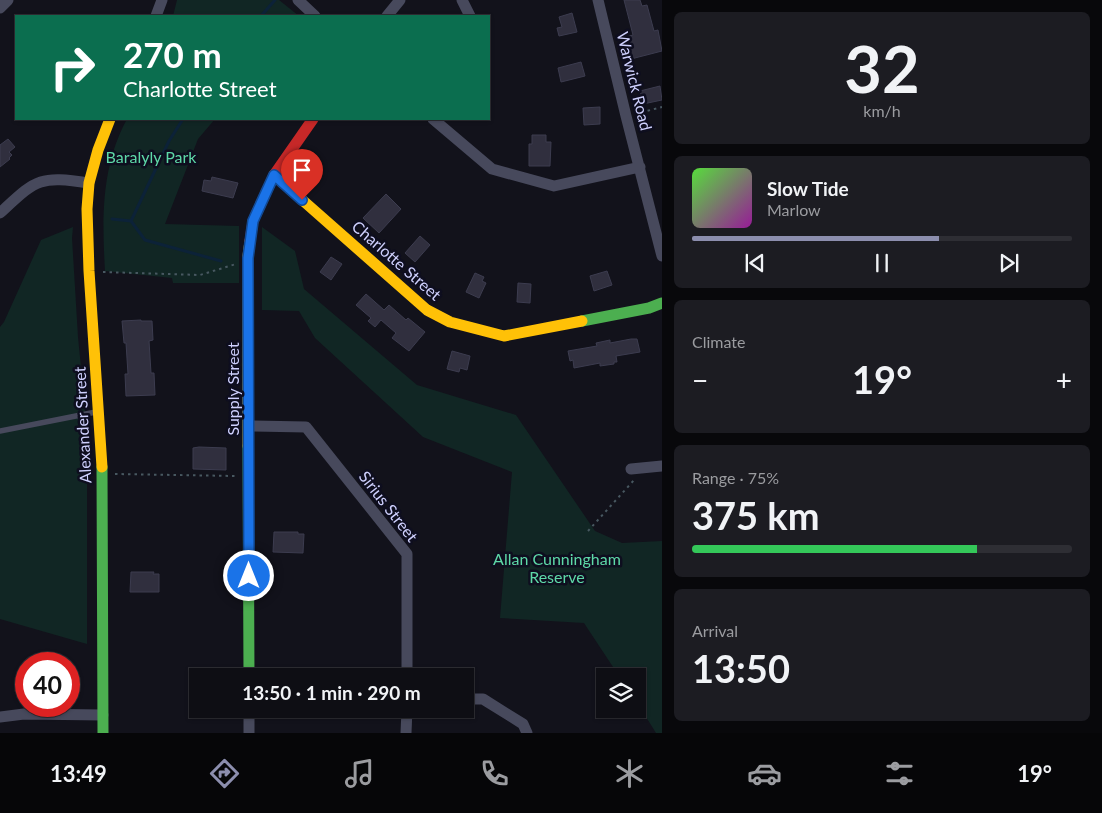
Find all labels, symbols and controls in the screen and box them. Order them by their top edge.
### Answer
text: 32 [844,29,920,107]
street label: Warwick Road [614,30,656,132]
text: 270 m [123,33,222,75]
icon: right [40,35,105,100]
text: Charlotte Street [123,75,277,102]
text: km/h [863,101,901,120]
park label: Baralyly Park [106,147,197,166]
pin [281,149,323,200]
icon: arrive [288,156,316,184]
text: Slow Tide [767,177,849,200]
text: Marlow [767,200,821,219]
street label: Charlotte Street [349,216,446,304]
icon: previous [741,249,769,277]
icon: pause [868,249,896,277]
icon: next [995,249,1023,277]
text: Climate [692,332,745,351]
street label: Supply Street [223,342,242,436]
text: 19° [852,356,912,402]
text: − [692,363,708,397]
text: + [1056,363,1072,397]
street label: Alexander Street [69,366,95,484]
street label: Sirius Street [356,467,423,545]
text: Range · 75% [692,468,779,487]
text: 375 km [692,492,820,538]
position arrow [222,549,274,601]
park label: Allan Cunningham Reserve [493,549,621,586]
text: Arrival [692,621,738,640]
text: 13:50 [692,645,790,691]
speed limit sign: 40 [15,652,80,717]
map controls [596,668,646,718]
button: layers [596,668,646,718]
text: 13:50 · 1 min · 290 m [242,681,421,704]
icon: directions [207,756,242,791]
icon: music [342,756,377,791]
icon: phone [477,756,512,791]
icon: climate [612,756,647,791]
icon: car [747,756,782,791]
icon: filters [882,756,917,791]
text: 13:49 [50,760,107,787]
text: 19° [1017,760,1052,787]

